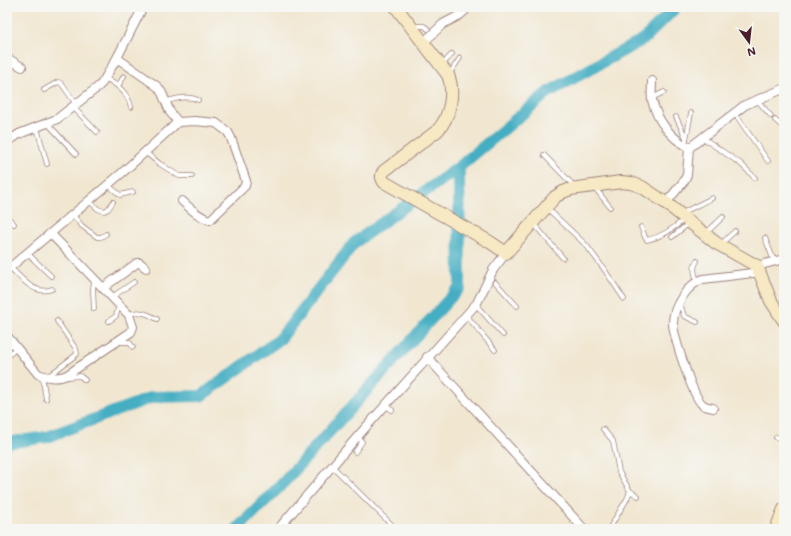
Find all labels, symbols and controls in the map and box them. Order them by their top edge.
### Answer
north arrow [729,22,769,62]
text: N [746,44,758,60]

